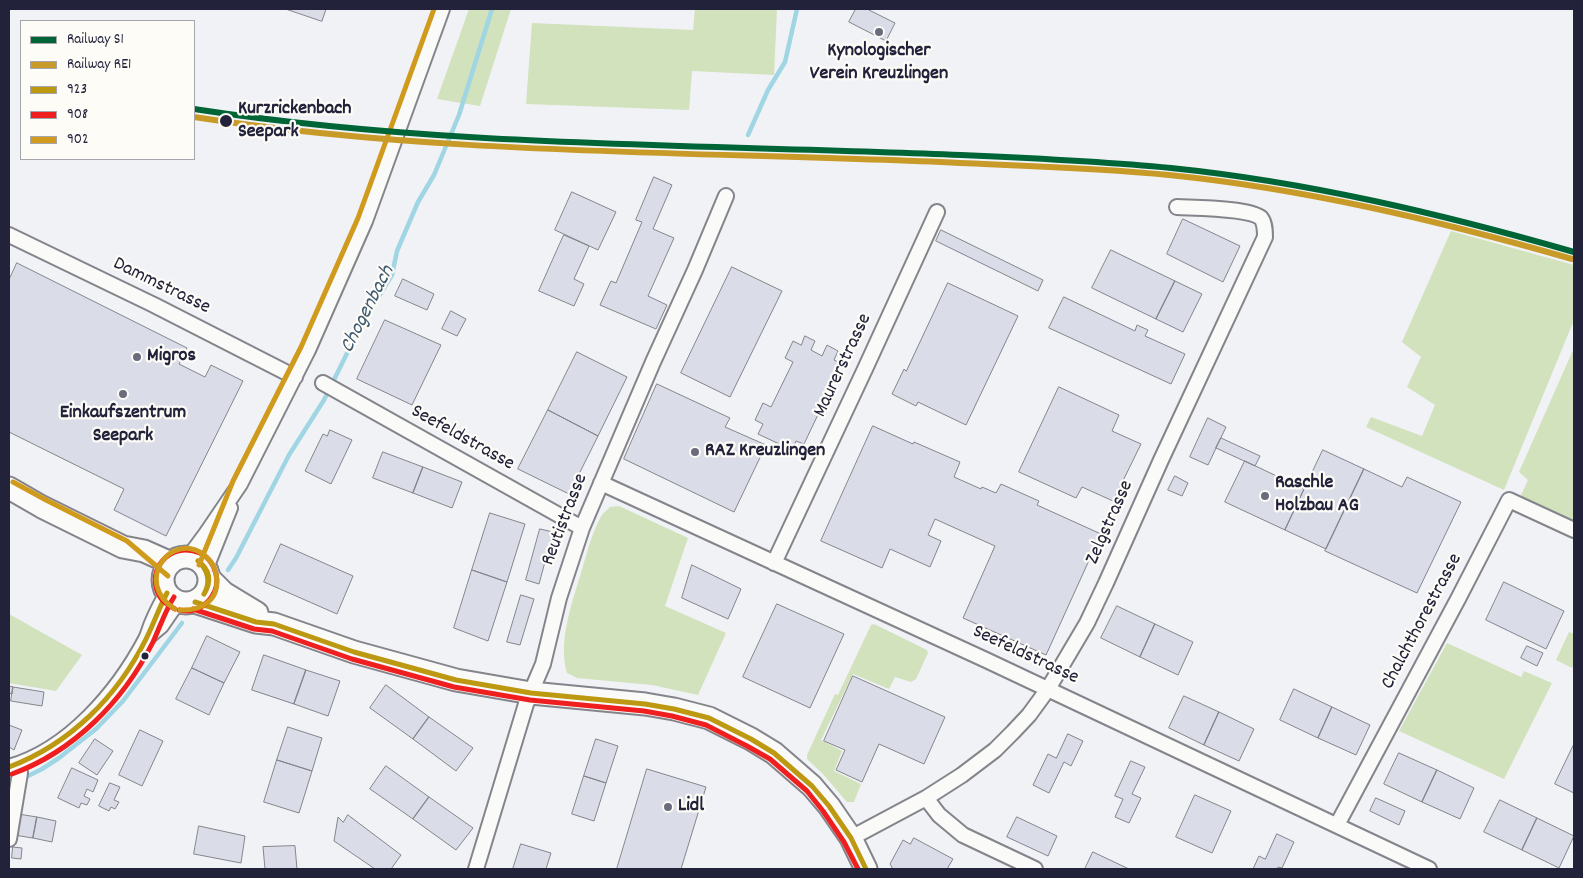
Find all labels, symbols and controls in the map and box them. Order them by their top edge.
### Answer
legend [20,20,195,160]
marker: Kynologischer Verein Kreuzlingen [873,26,885,38]
text: Railway S1 [67,29,124,51]
place label: Kynologischer Verein Kreuzlingen [810,40,948,87]
text: Railway RE1 [67,54,131,76]
text: 923 [67,79,87,101]
place label: Kurzrickenbach Seepark [238,98,351,145]
text: 908 [67,104,88,126]
marker: Kurzrickenbach Seepark [218,113,234,129]
text: 902 [67,129,89,151]
street label: Dammstrasse [108,253,214,321]
water label: Chogenbach [336,262,402,358]
street label: Maurerstrasse [810,310,878,422]
place label: Migros [147,345,196,369]
marker: Migros [131,351,143,363]
marker: Einkaufszentrum Seepark [117,388,129,400]
street label: Seefeldstrasse [406,401,518,477]
place label: Einkaufszentrum Seepark [60,402,186,449]
place label: RAZ Kreuzlingen [705,440,825,464]
marker: RAZ Kreuzlingen [689,446,701,458]
street label: Reutistrasse [538,471,594,569]
place label: Raschle Holzbau AG [1275,472,1359,519]
street label: Zelgstrasse [1082,477,1140,569]
marker: Raschle Holzbau AG [1259,490,1271,502]
street label: Chalchthorestrasse [1377,550,1469,694]
street label: Seefeldstrasse [968,621,1082,691]
unlabelled marker [140,651,150,661]
place label: Lidl [678,795,704,819]
marker: Lidl [662,801,674,813]

